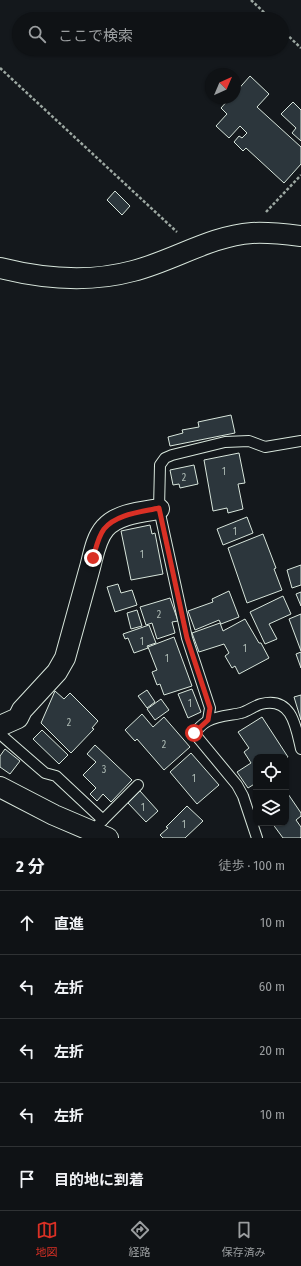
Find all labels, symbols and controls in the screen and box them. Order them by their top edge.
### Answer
search box [12,12,289,56]
icon: search [26,23,48,45]
text: ここで検索 [58,27,133,45]
north arrow [205,68,241,104]
house number: 1 [222,466,226,478]
house number: 2 [182,472,187,484]
house number: 1 [233,526,237,538]
route end [84,549,102,567]
house number: 1 [140,549,144,561]
house number: 2 [157,609,162,621]
house number: 1 [140,636,144,648]
house number: 1 [243,643,247,655]
house number: 1 [165,653,169,665]
house number: 1 [188,698,192,710]
house number: 2 [67,717,72,729]
route start [185,724,203,742]
house number: 2 [162,739,167,751]
map controls [253,754,289,826]
button: locate [253,754,289,790]
house number: 3 [102,764,107,776]
house number: 1 [192,773,196,785]
button: layers [253,790,289,826]
house number: 1 [141,802,145,814]
house number: 1 [182,819,186,831]
text: 2 分 [16,856,44,877]
text: 徒歩 · 100 m [218,858,285,873]
icon: ahead [16,912,38,934]
text: 直進 [54,915,84,933]
text: 10 m [260,915,285,930]
icon: left [16,976,38,998]
text: 左折 [54,979,84,997]
text: 60 m [259,979,285,994]
icon: left [16,1040,38,1062]
text: 左折 [54,1043,84,1061]
text: 20 m [259,1043,285,1058]
icon: left [16,1104,38,1126]
text: 左折 [54,1107,84,1125]
text: 10 m [260,1107,285,1122]
icon: arrive [16,1168,38,1190]
text: 目的地に到着 [54,1171,144,1189]
tab: 地図 [36,1219,58,1259]
tab: 経路 [129,1219,151,1259]
tab: 保存済み [222,1219,266,1259]

